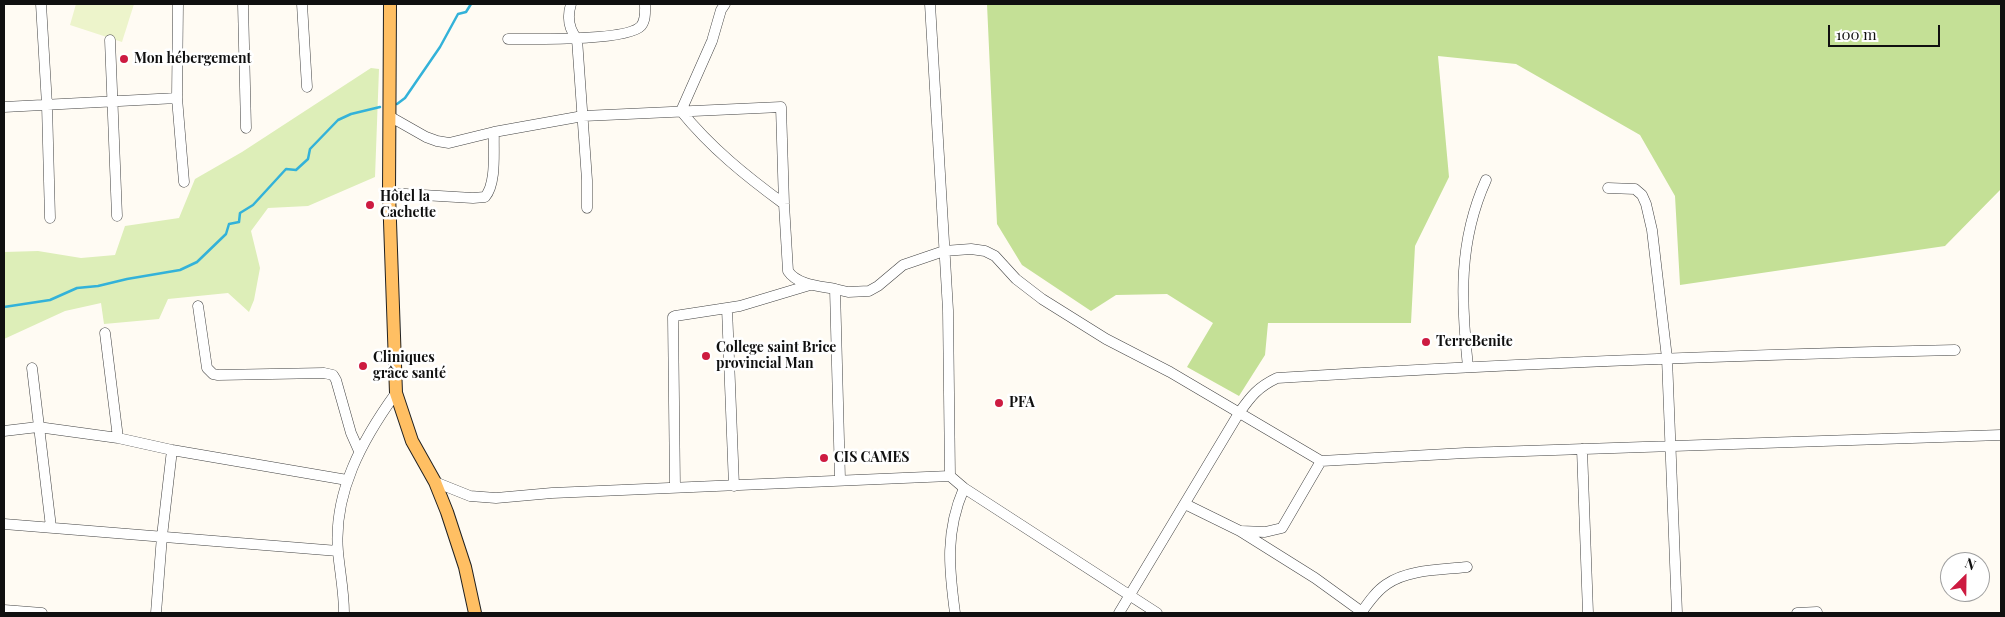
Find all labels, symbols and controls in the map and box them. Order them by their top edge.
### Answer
scale bar [1830,15,1942,47]
text: 100 m [1836,24,1877,44]
place label: Mon hébergement [134,51,251,67]
marker: Mon hébergement [118,53,130,65]
place label: Hôtel la Cachette [380,189,436,222]
marker: Hôtel la Cachette [364,199,376,211]
place label: TerreBenite [1436,334,1513,350]
marker: TerreBenite [1420,336,1432,348]
place label: College saint Brice provincial Man [716,340,836,372]
place label: Cliniques grâce santé [373,350,446,382]
marker: College saint Brice provincial Man [700,350,712,362]
marker: Cliniques grâce santé [357,360,369,372]
place label: PFA [1009,395,1035,411]
marker: PFA [993,397,1005,409]
place label: CIS CAMES [834,450,910,466]
marker: CIS CAMES [818,452,830,464]
north arrow [1940,552,1990,602]
text: N [1962,553,1979,574]

